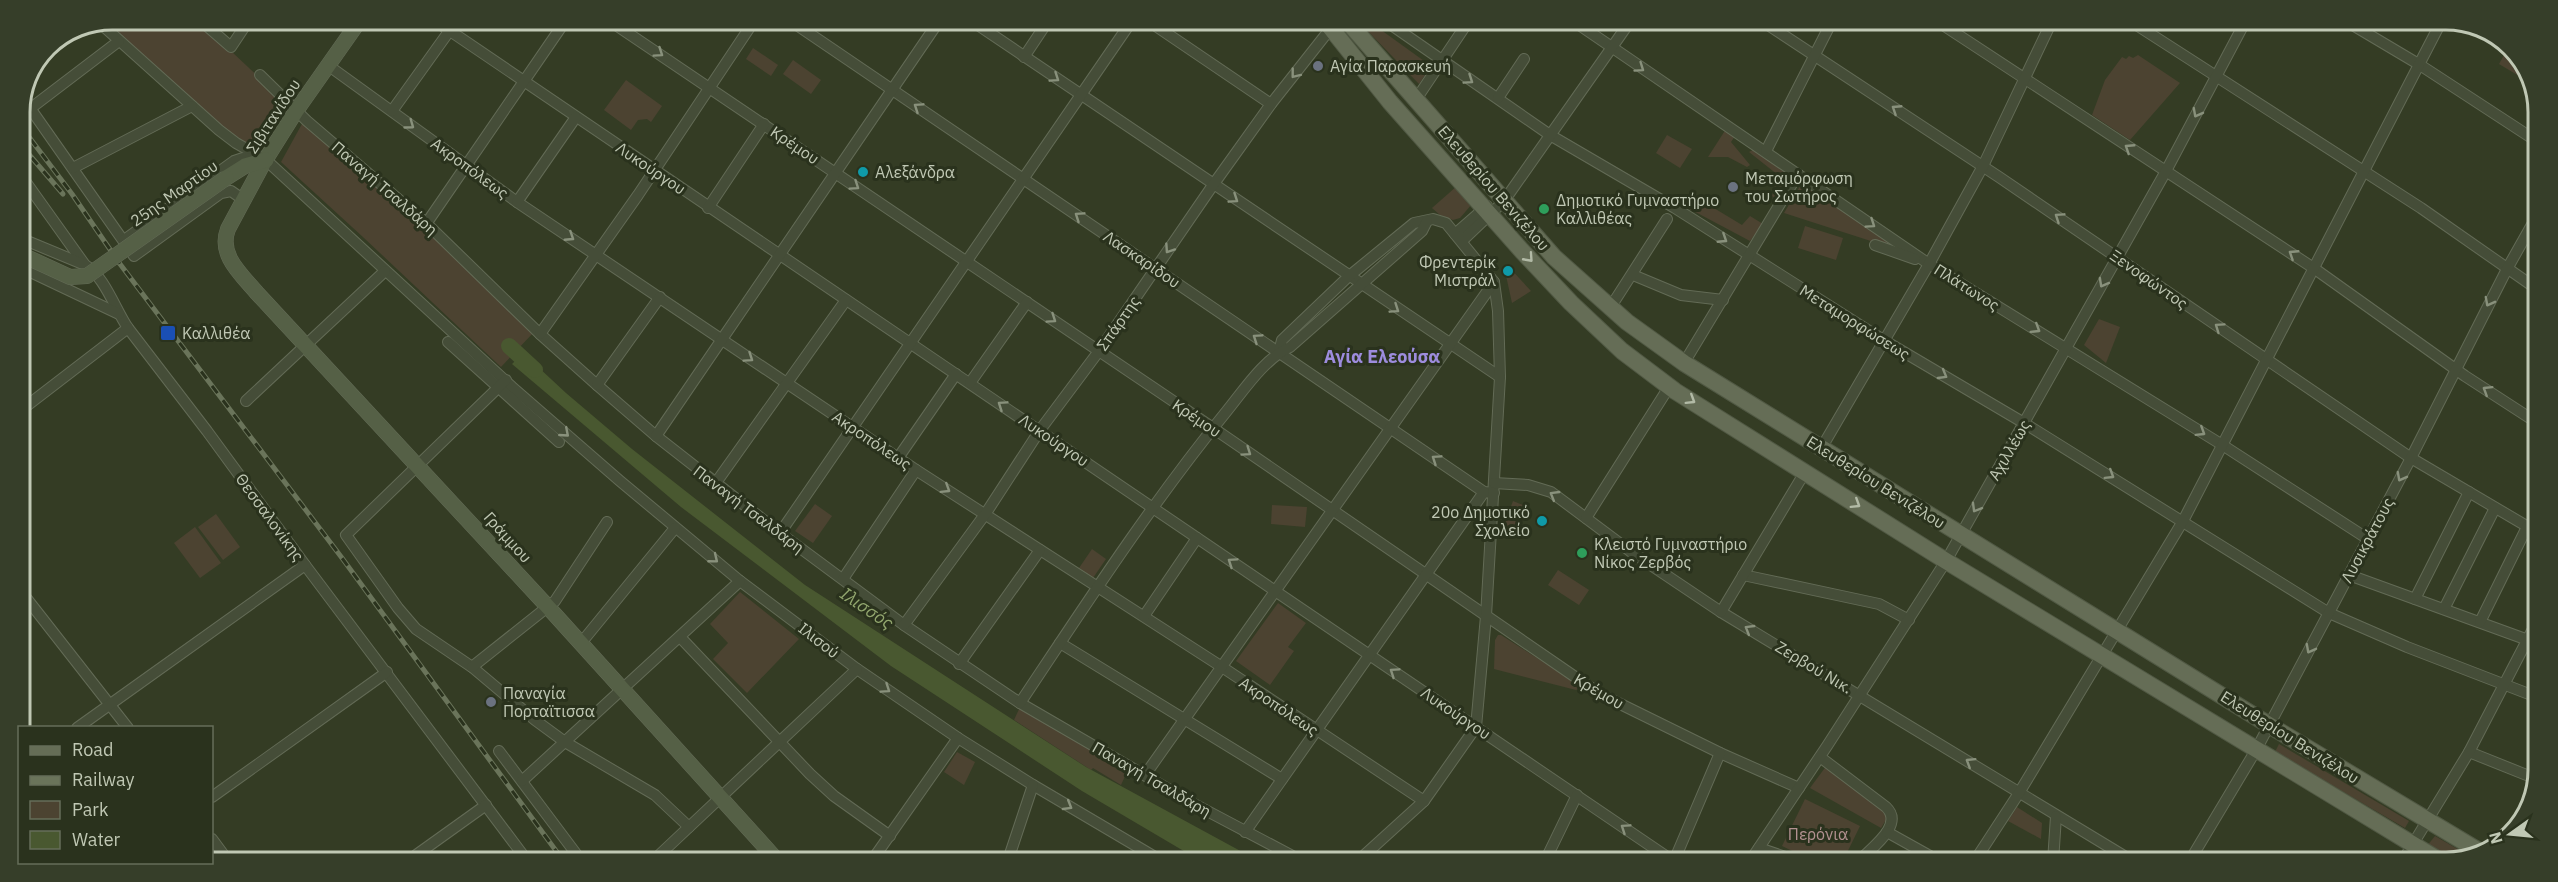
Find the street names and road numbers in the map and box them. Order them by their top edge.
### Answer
street label: Σιβιτανίδου [242,75,304,157]
street label: Κρέμου [767,121,823,169]
street label: Ελευθερίου Βενιζέλου [1434,121,1554,255]
street label: Ακροπόλεως [427,133,513,203]
street label: Παναγή Τσαλδάρη [328,137,442,239]
street label: Λυκούργου [612,137,690,199]
street label: 25ης Μαρτίου [126,156,222,230]
street label: Λασκαρίδου [1100,226,1184,292]
street label: Ξενοφώντος [2106,245,2192,313]
street label: Πλάτωνος [1931,259,2004,315]
street label: Μεταμορφώσεως [1796,280,1914,364]
street label: Σπάρτης [1092,292,1144,354]
street label: Κρέμου [1169,394,1225,442]
street label: Ακροπόλεως [829,406,916,474]
street label: Λυκούργου [1015,409,1093,471]
street label: Αχιλλέως [1984,416,2034,484]
street label: Ελευθερίου Βενιζέλου [1803,431,1949,533]
street label: Παναγή Τσαλδάρη [690,461,808,557]
street label: Θεσσαλονίκης [231,469,309,565]
street label: Λυσικράτους [2336,494,2398,586]
street label: Γράμμου [480,507,536,567]
street label: Ιλισού [795,618,843,662]
street label: Ζερβού Νικ. [1772,636,1856,698]
street label: Κρέμου [1570,669,1628,713]
street label: Ακροπόλεως [1236,672,1323,740]
street label: Λυκούργου [1417,682,1495,744]
street label: Ελευθερίου Βενιζέλου [2217,686,2363,788]
street label: Παναγή Τσαλδάρη [1089,737,1215,821]

